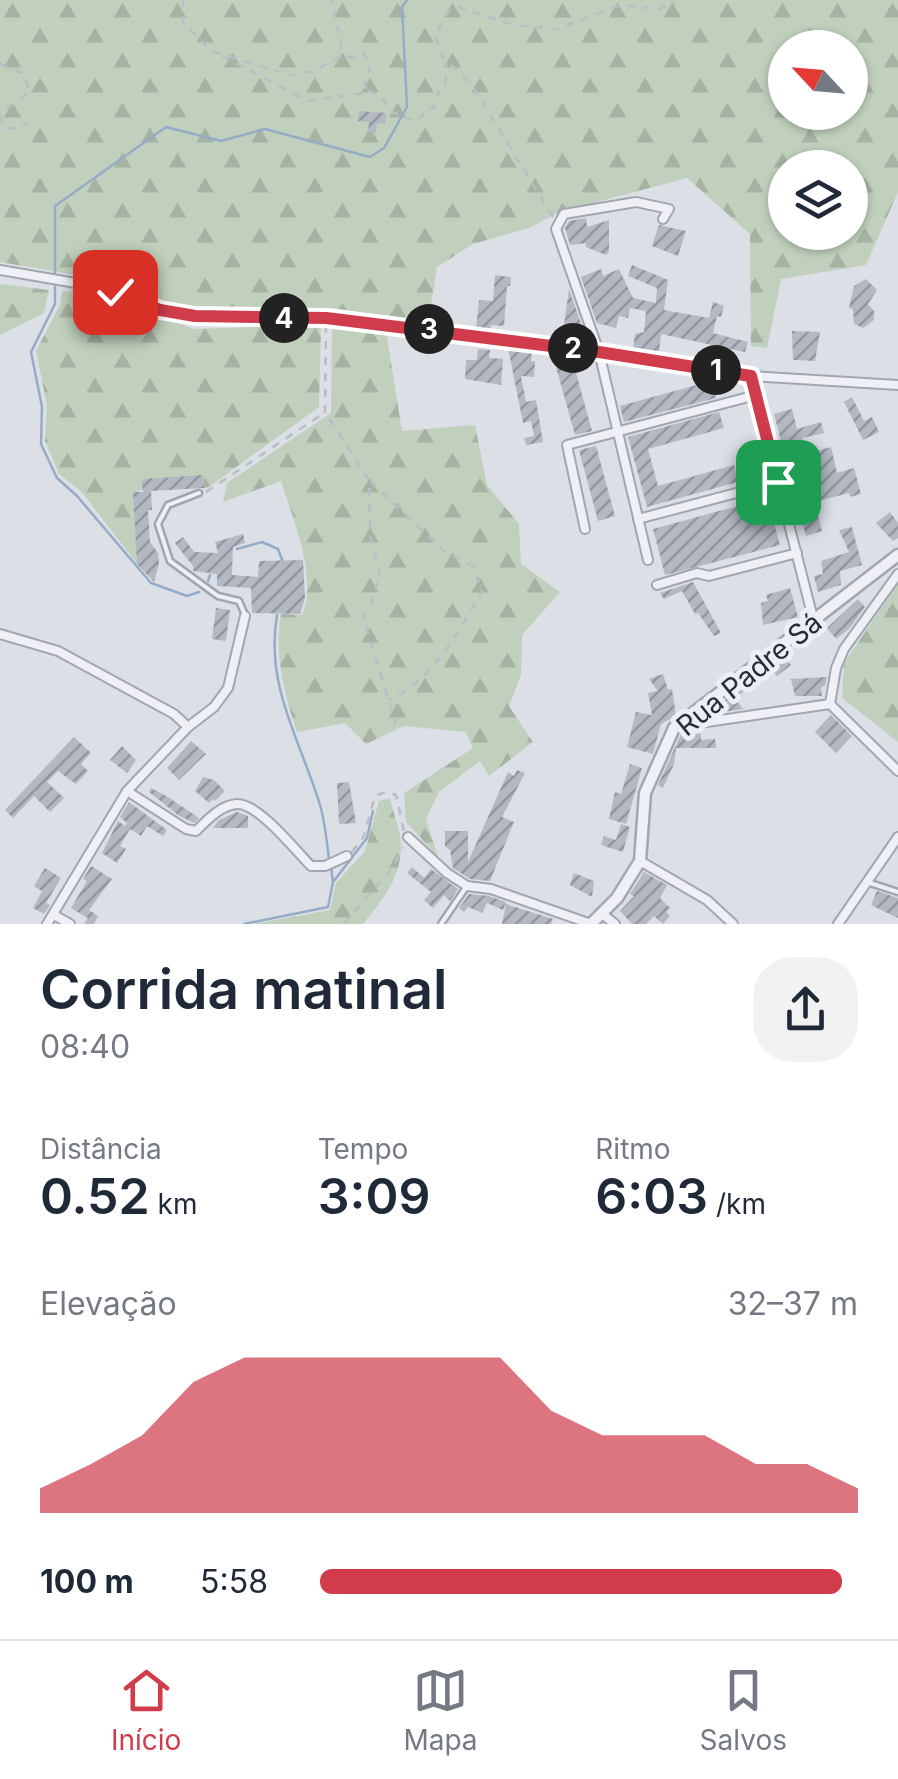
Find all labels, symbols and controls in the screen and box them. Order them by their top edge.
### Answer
north arrow [768,30,868,130]
map controls [768,30,868,250]
button: layers [768,150,868,250]
pin [73,250,158,335]
icon: check [88,265,143,320]
pin: 4 [259,293,309,343]
text: 4 [275,301,293,335]
pin: 3 [404,304,454,354]
text: 3 [420,312,438,346]
pin: 2 [548,323,598,373]
text: 2 [564,331,582,365]
pin: 1 [691,345,741,395]
text: 1 [710,353,722,387]
pin [736,440,821,525]
icon: arrive [751,455,806,510]
street label: Rua Padre Sá [670,605,828,743]
text: Corrida matinal [40,956,447,1022]
button: share [753,957,858,1062]
text: 08:40 [40,1027,130,1066]
text: Distância [40,1132,162,1166]
text: Tempo [318,1132,408,1166]
text: Ritmo [595,1132,671,1166]
text: 0.52 [40,1166,150,1226]
text: 3:09 [318,1166,430,1226]
text: 6:03 [595,1166,708,1226]
text: km [150,1187,197,1221]
text: /km [708,1187,766,1221]
text: Elevação [40,1284,177,1323]
text: 32–37 m [728,1284,858,1323]
text: 100 m [40,1562,134,1601]
text: 5:58 [200,1562,268,1601]
tab: Início [111,1663,181,1757]
tab: Mapa [403,1663,478,1757]
tab: Salvos [700,1663,787,1757]

